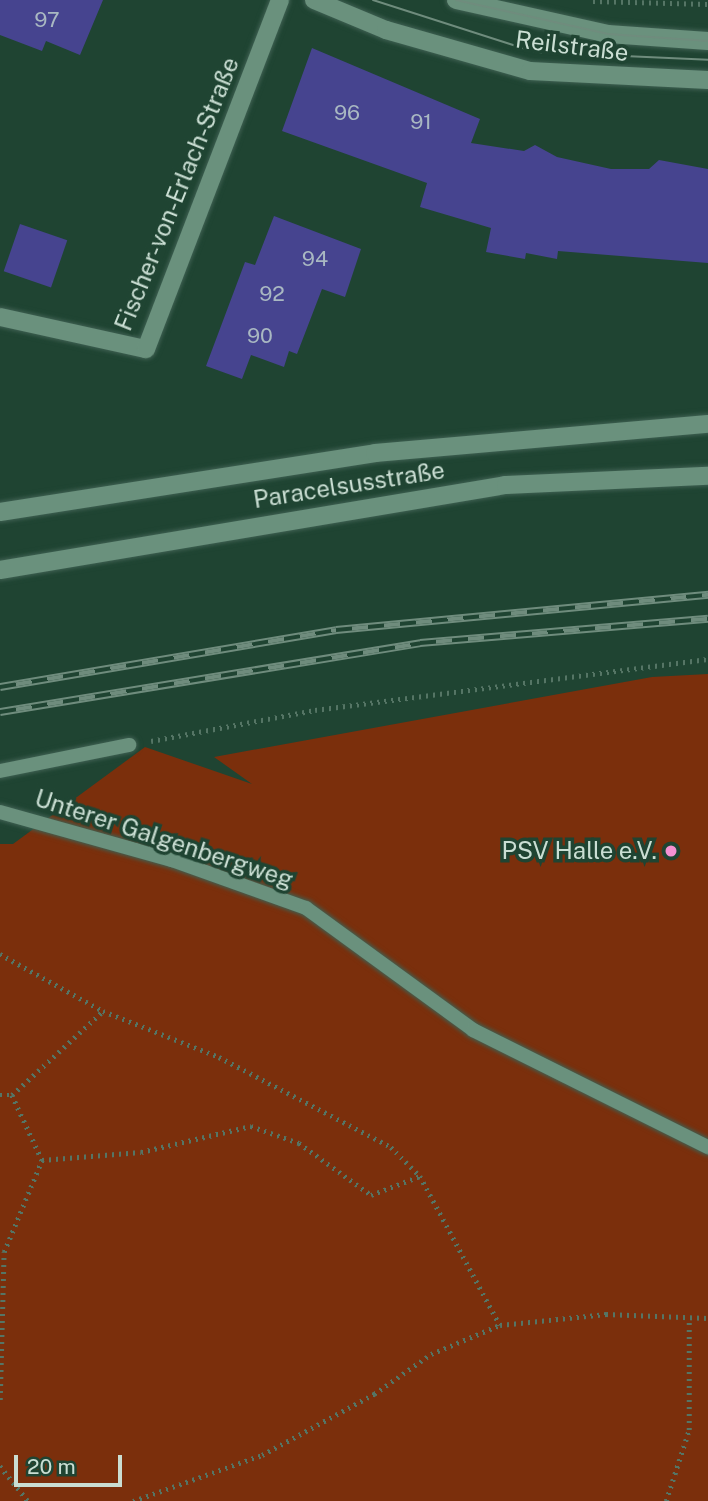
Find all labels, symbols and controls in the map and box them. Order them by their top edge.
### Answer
house number: 97 [34,7,60,33]
street label: Reilstraße [514,25,630,67]
street label: Fischer-von-Erlach-Straße [109,53,245,335]
house number: 96 [334,100,360,126]
house number: 91 [410,109,432,135]
house number: 94 [302,246,328,272]
house number: 92 [259,281,285,307]
house number: 90 [247,323,273,349]
street label: Paracelsusstraße [251,456,447,514]
street label: Unterer Galgenbergweg [31,784,297,894]
place label: PSV Halle e.V. [501,837,657,865]
marker: PSV Halle e.V. [663,843,679,859]
scale bar [18,1442,126,1486]
text: 20 m [27,1454,76,1479]

